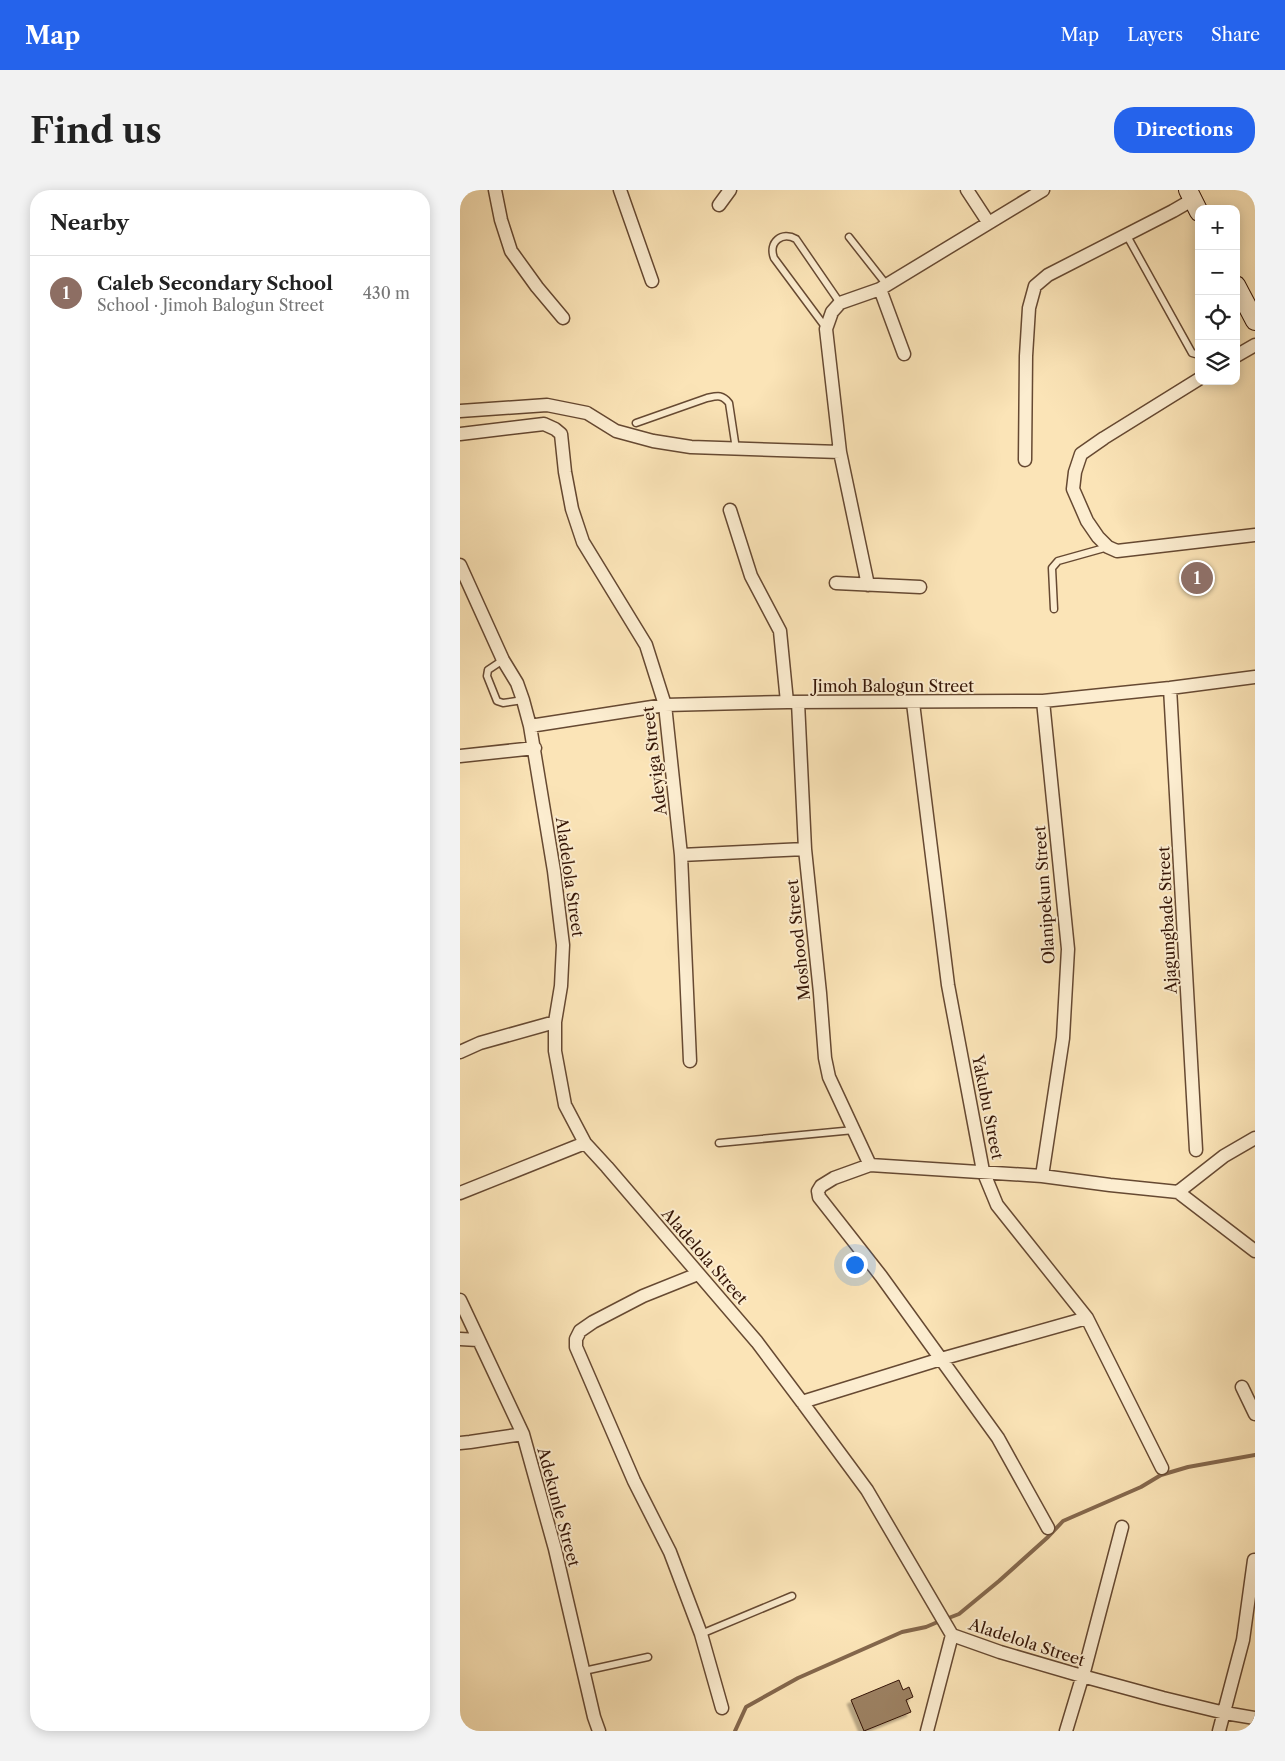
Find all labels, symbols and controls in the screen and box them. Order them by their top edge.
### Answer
text: Map [25,21,80,50]
text: Map [1061,24,1099,46]
text: Layers [1127,24,1183,46]
text: Share [1211,24,1260,46]
button: Directions [1114,107,1255,153]
text: Find us [30,109,162,152]
map controls [1195,205,1240,385]
button: + [1195,205,1240,250]
text: Nearby [50,210,129,235]
button: − [1195,250,1240,295]
text: Caleb Secondary School [97,272,333,295]
text: 1 [62,283,70,303]
text: 430 m [363,283,410,303]
text: School · Jimoh Balogun Street [97,295,324,315]
button: locate [1195,295,1240,340]
button: layers [1195,340,1240,385]
pin: 1 [1181,559,1213,597]
street label: Jimoh Balogun Street [809,676,974,696]
street label: Adeyiga Street [637,705,671,818]
street label: Aladelola Street [552,815,588,939]
street label: Olanipekun Street [1029,825,1059,965]
street label: Ajagungbade Street [1153,845,1181,995]
street label: Moshood Street [782,878,814,1001]
street label: Yakubu Street [968,1052,1008,1161]
street label: Aladelola Street [657,1203,752,1308]
your location [842,1252,868,1278]
street label: Adekunle Street [533,1444,585,1569]
street label: Aladelola Street [965,1613,1088,1670]

